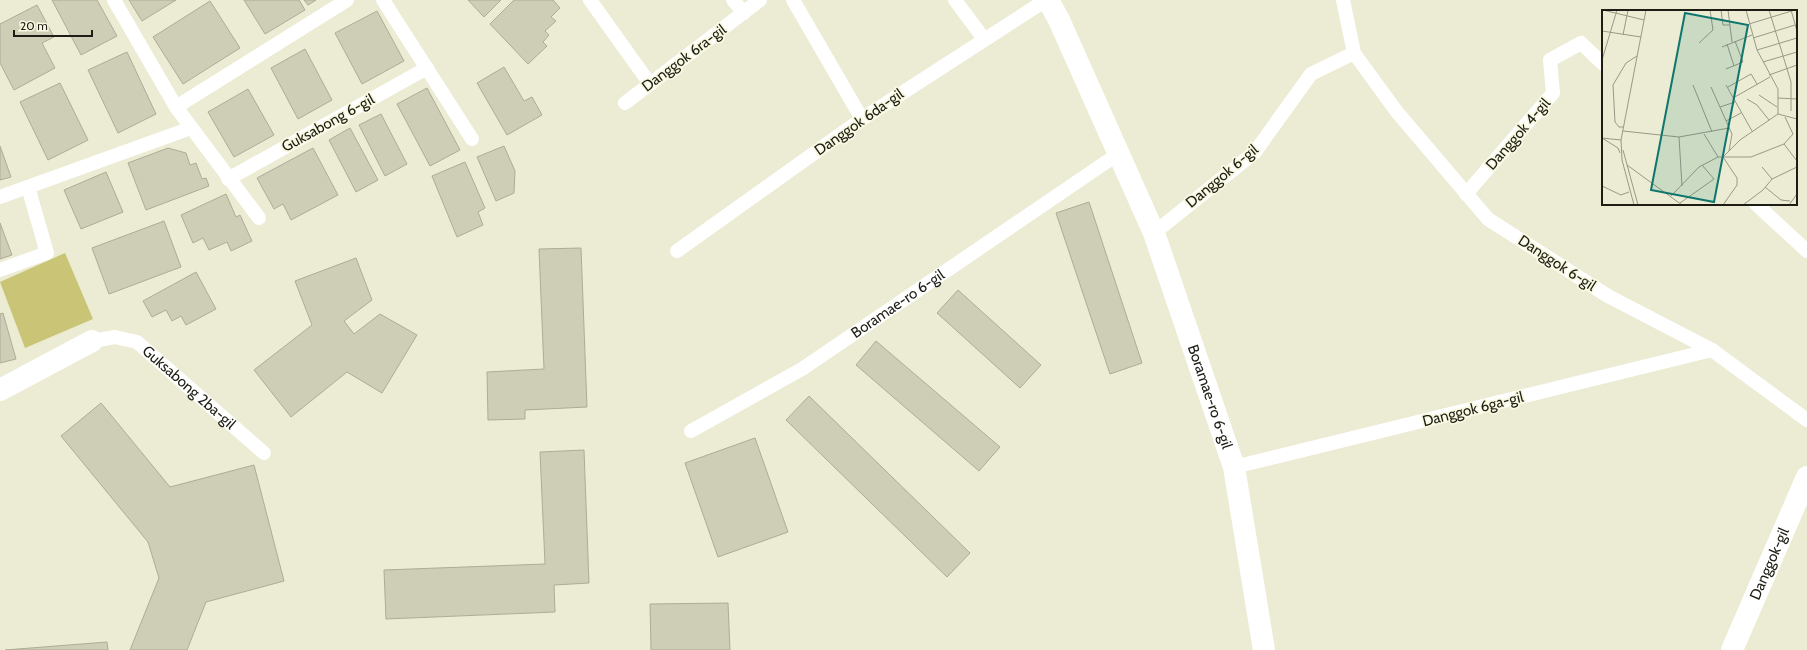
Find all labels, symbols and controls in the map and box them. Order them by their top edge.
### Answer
inset map [1602,10,1797,205]
scale bar [14,12,92,38]
text: 20 m [20,18,48,33]
street label: Danggok 6ra-gil [638,20,730,96]
street label: Danggok 6da-gil [811,84,907,159]
street label: Guksabong 6-gil [279,90,378,156]
street label: Danggok 4-gil [1482,94,1554,174]
street label: Danggok 6-gil [1182,140,1262,212]
street label: Danggok 6-gil [1515,231,1600,295]
street label: Boramae-ro 6-gil [848,265,948,342]
street label: Guksabong 2ba-gil [139,342,240,433]
street label: Boramae-ro 6-gil [1184,342,1236,452]
street label: Danggok 6ga-gil [1421,388,1526,430]
street label: Danggok-gil [1746,524,1793,603]

